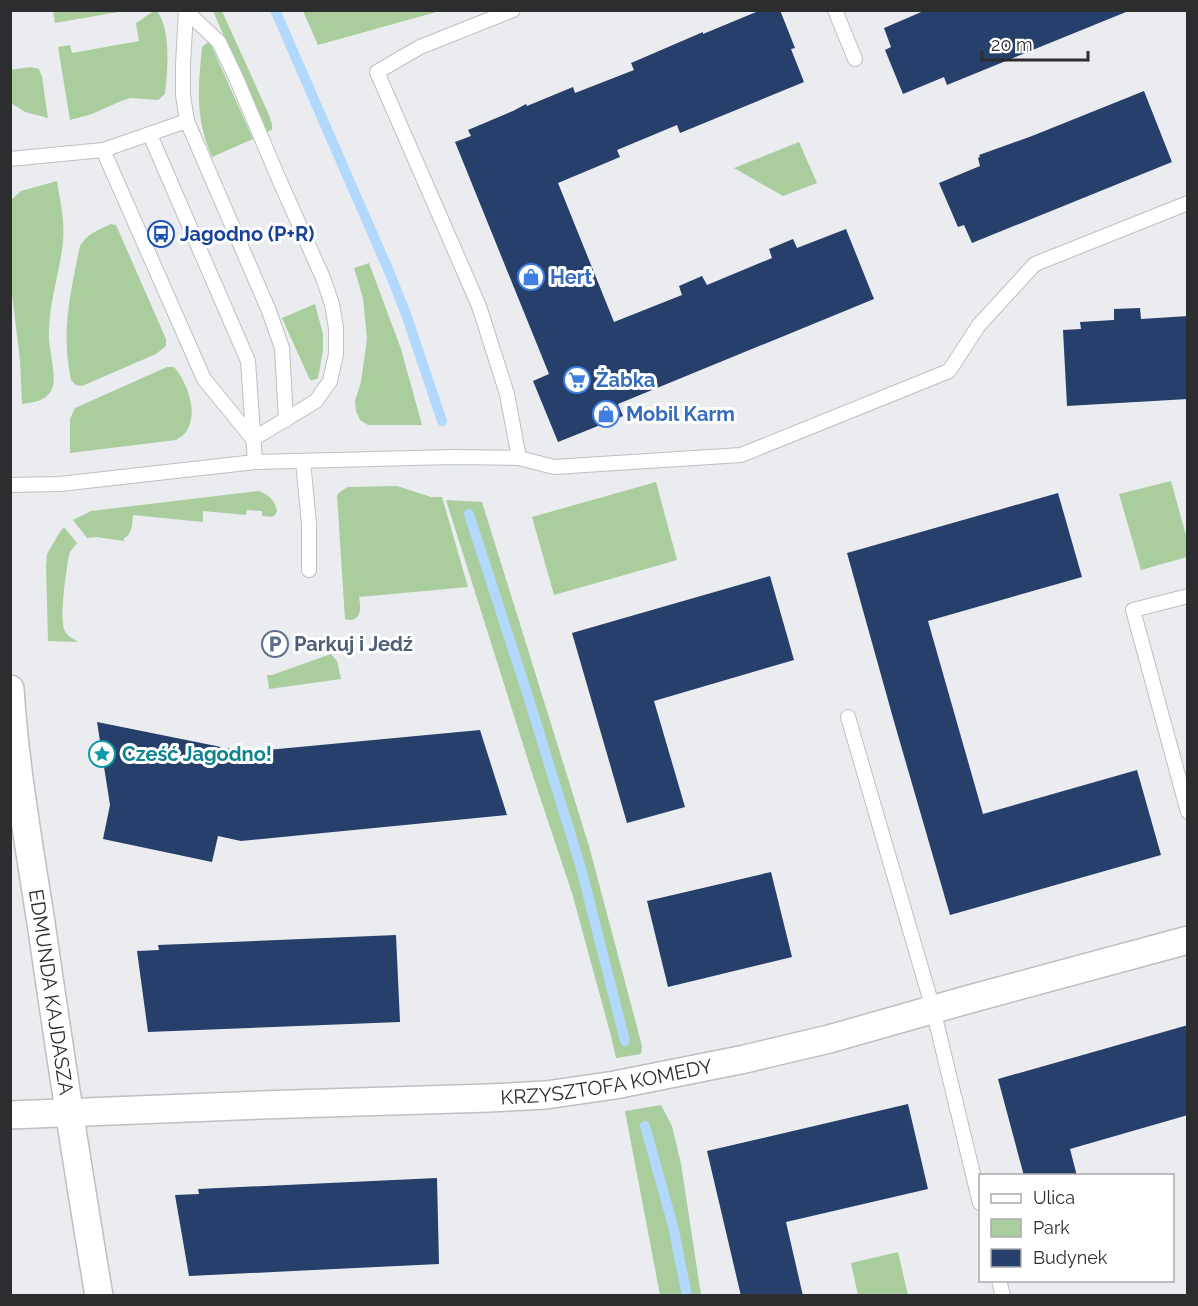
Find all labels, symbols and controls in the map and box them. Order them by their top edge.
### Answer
scale bar [982,24,1088,62]
text: 20 m [991,34,1033,55]
bus stop icon: Jagodno (P+R) [146,219,176,249]
place label: Jagodno (P+R) [180,222,314,246]
shop icon: Hert [516,262,546,292]
place label: Hert [550,265,592,289]
supermarket icon: Żabka [562,365,592,395]
place label: Żabka [596,368,655,392]
shop icon: Mobil Karm [591,399,621,429]
place label: Mobil Karm [626,402,735,426]
parking icon: Parkuj i Jedź [260,629,290,659]
place label: Parkuj i Jedź [294,632,413,656]
place icon: Cześć Jagodno! [87,739,117,769]
place label: Cześć Jagodno! [122,742,272,766]
street label: EDMUNDA KAJDASZA [24,887,79,1097]
street label: KRZYSZTOFA KOMEDY [500,1054,715,1109]
legend [979,1174,1174,1282]
text: Ulica [1033,1187,1075,1208]
text: Park [1033,1217,1070,1238]
text: Budynek [1033,1247,1108,1268]

